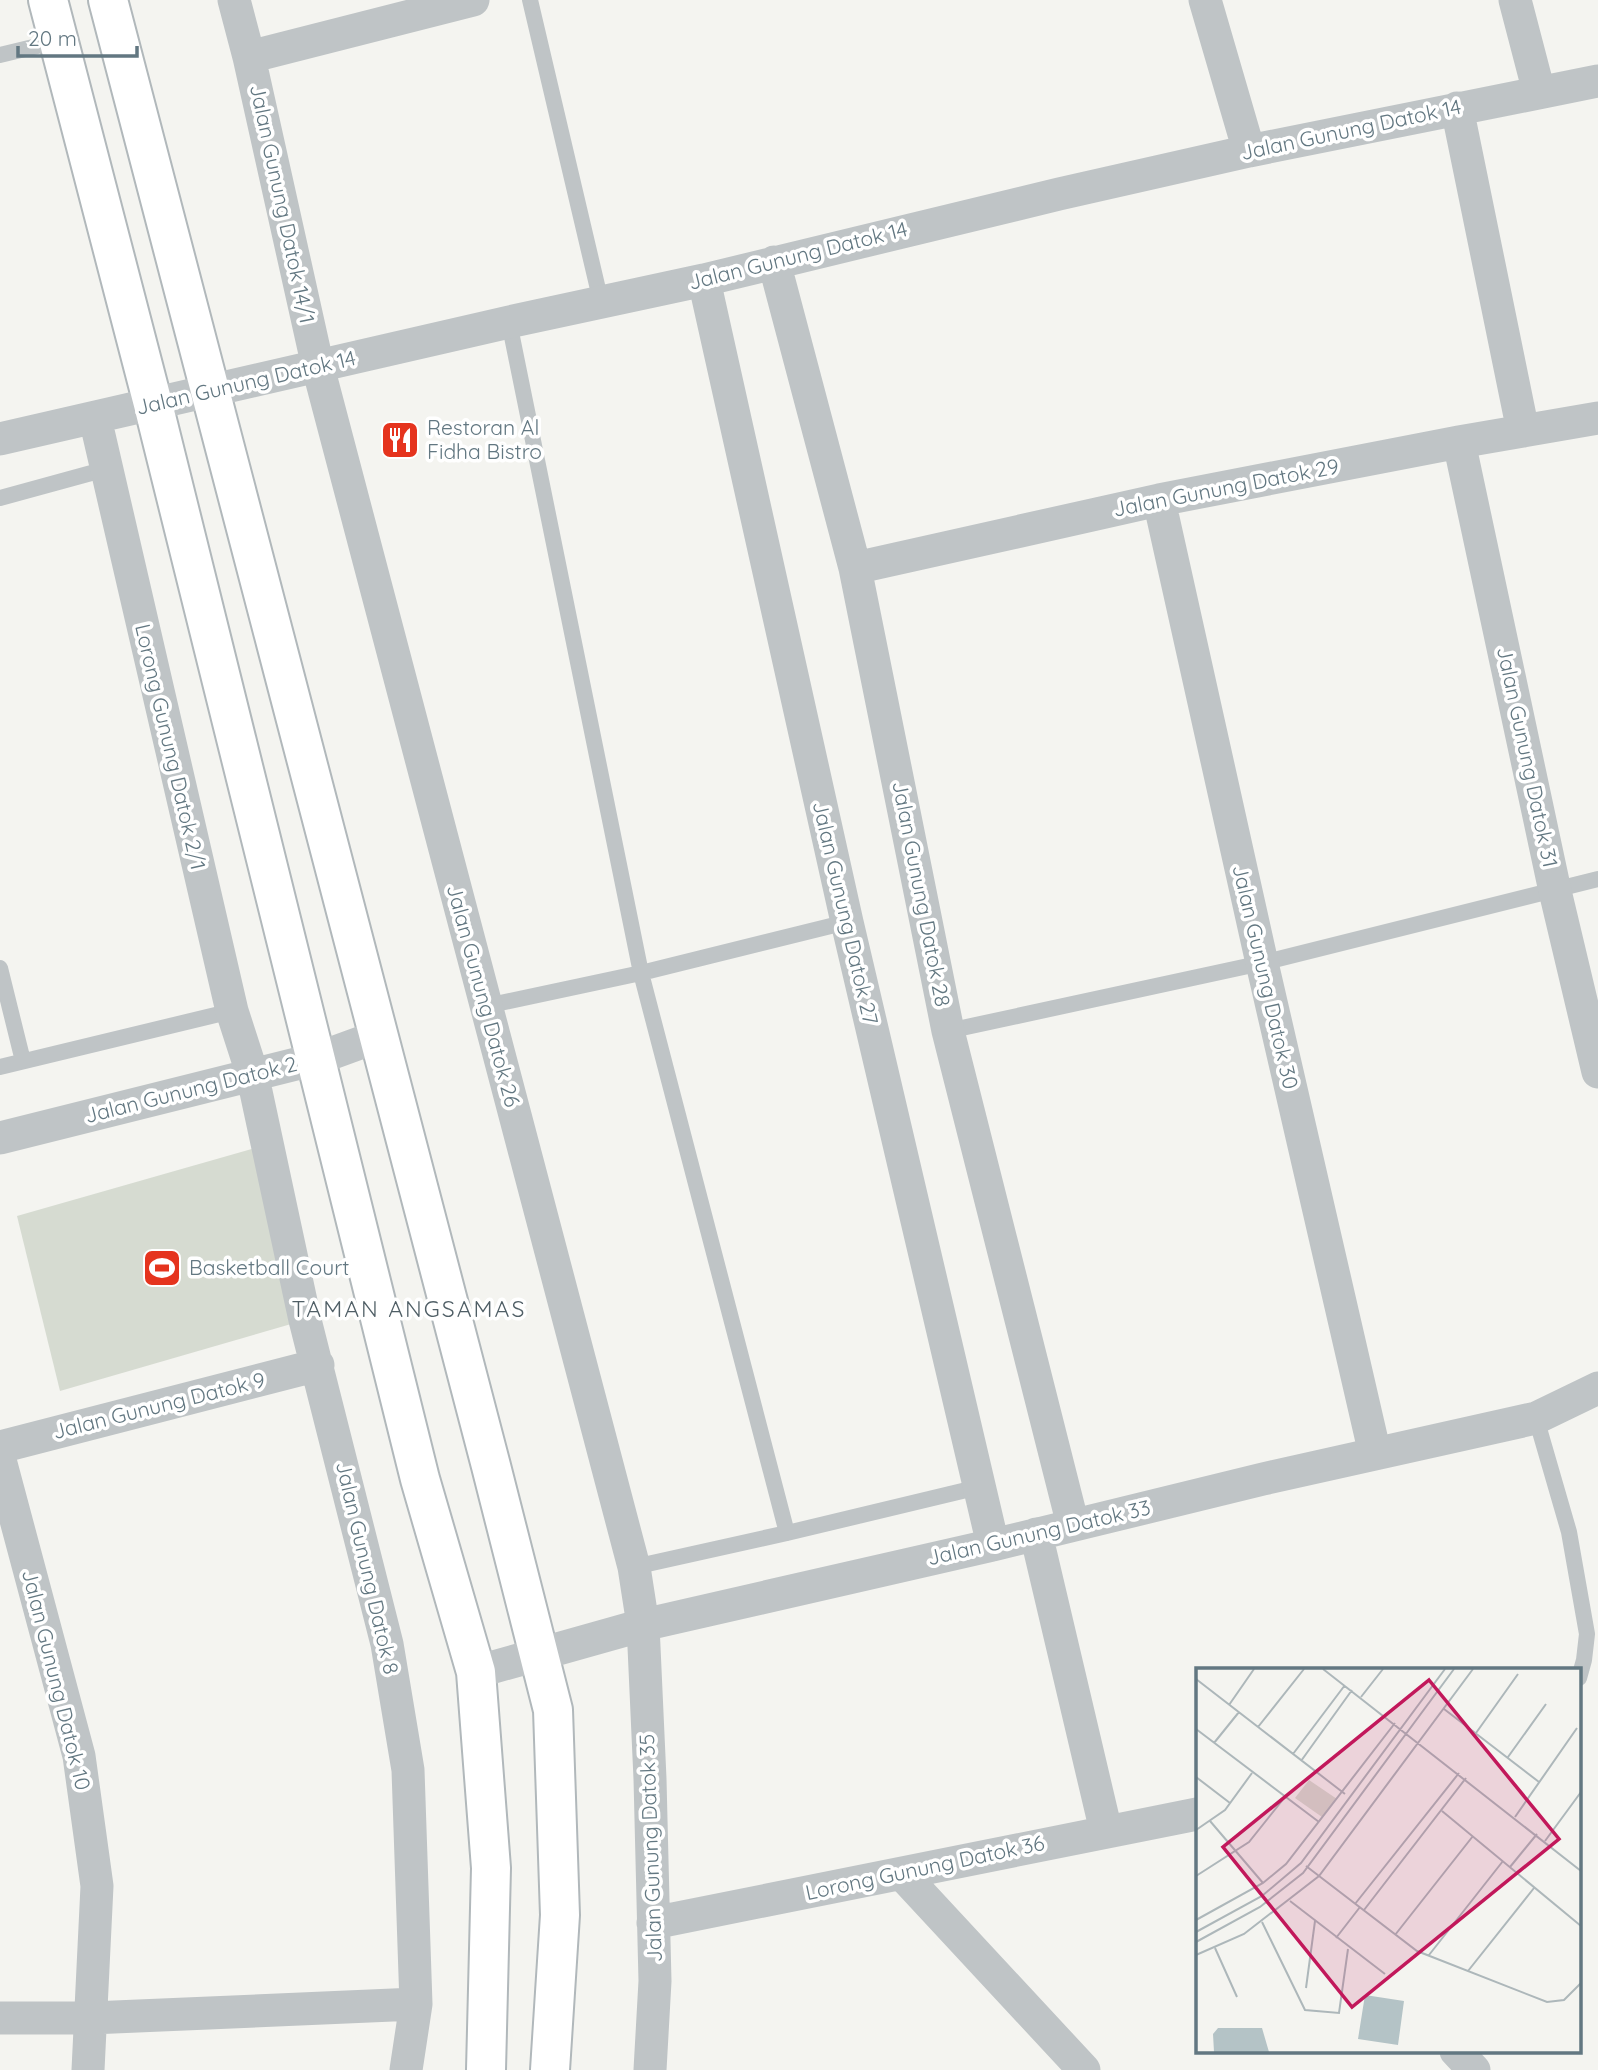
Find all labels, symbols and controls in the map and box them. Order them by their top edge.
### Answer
scale bar [18,14,136,58]
text: 20 m [28,25,77,51]
street label: Jalan Gunung Datok 14/1 [245,82,321,326]
street label: Jalan Gunung Datok 14 [1238,93,1463,165]
street label: Jalan Gunung Datok 14 [686,215,910,295]
street label: Jalan Gunung Datok 14 [133,344,358,420]
place label: Restoran Al Fidha Bistro [427,414,542,464]
restaurant icon: Restoran Al Fidha Bistro [379,419,421,461]
street label: Jalan Gunung Datok 29 [1111,452,1341,522]
street label: Lorong Gunung Datok 2/1 [130,621,212,872]
street label: Jalan Gunung Datok 31 [1492,644,1564,870]
street label: Jalan Gunung Datok 28 [887,779,957,1009]
street label: Jalan Gunung Datok 27 [808,799,884,1027]
street label: Jalan Gunung Datok 30 [1227,862,1304,1092]
street label: Jalan Gunung Datok 26 [442,882,526,1110]
street label: Jalan Gunung Datok 2 [82,1050,300,1128]
sports icon: Basketball Court [141,1247,183,1289]
place label: Basketball Court [189,1254,349,1280]
district label: TAMAN ANGSAMAS [292,1294,526,1323]
street label: Jalan Gunung Datok 9 [50,1366,268,1444]
street label: Jalan Gunung Datok 8 [331,1459,405,1677]
street label: Jalan Gunung Datok 33 [925,1494,1153,1570]
street label: Jalan Gunung Datok 10 [17,1567,97,1793]
inset map [1196,1668,1580,2052]
street label: Jalan Gunung Datok 35 [633,1733,667,1963]
street label: Lorong Gunung Datok 36 [803,1829,1047,1905]

